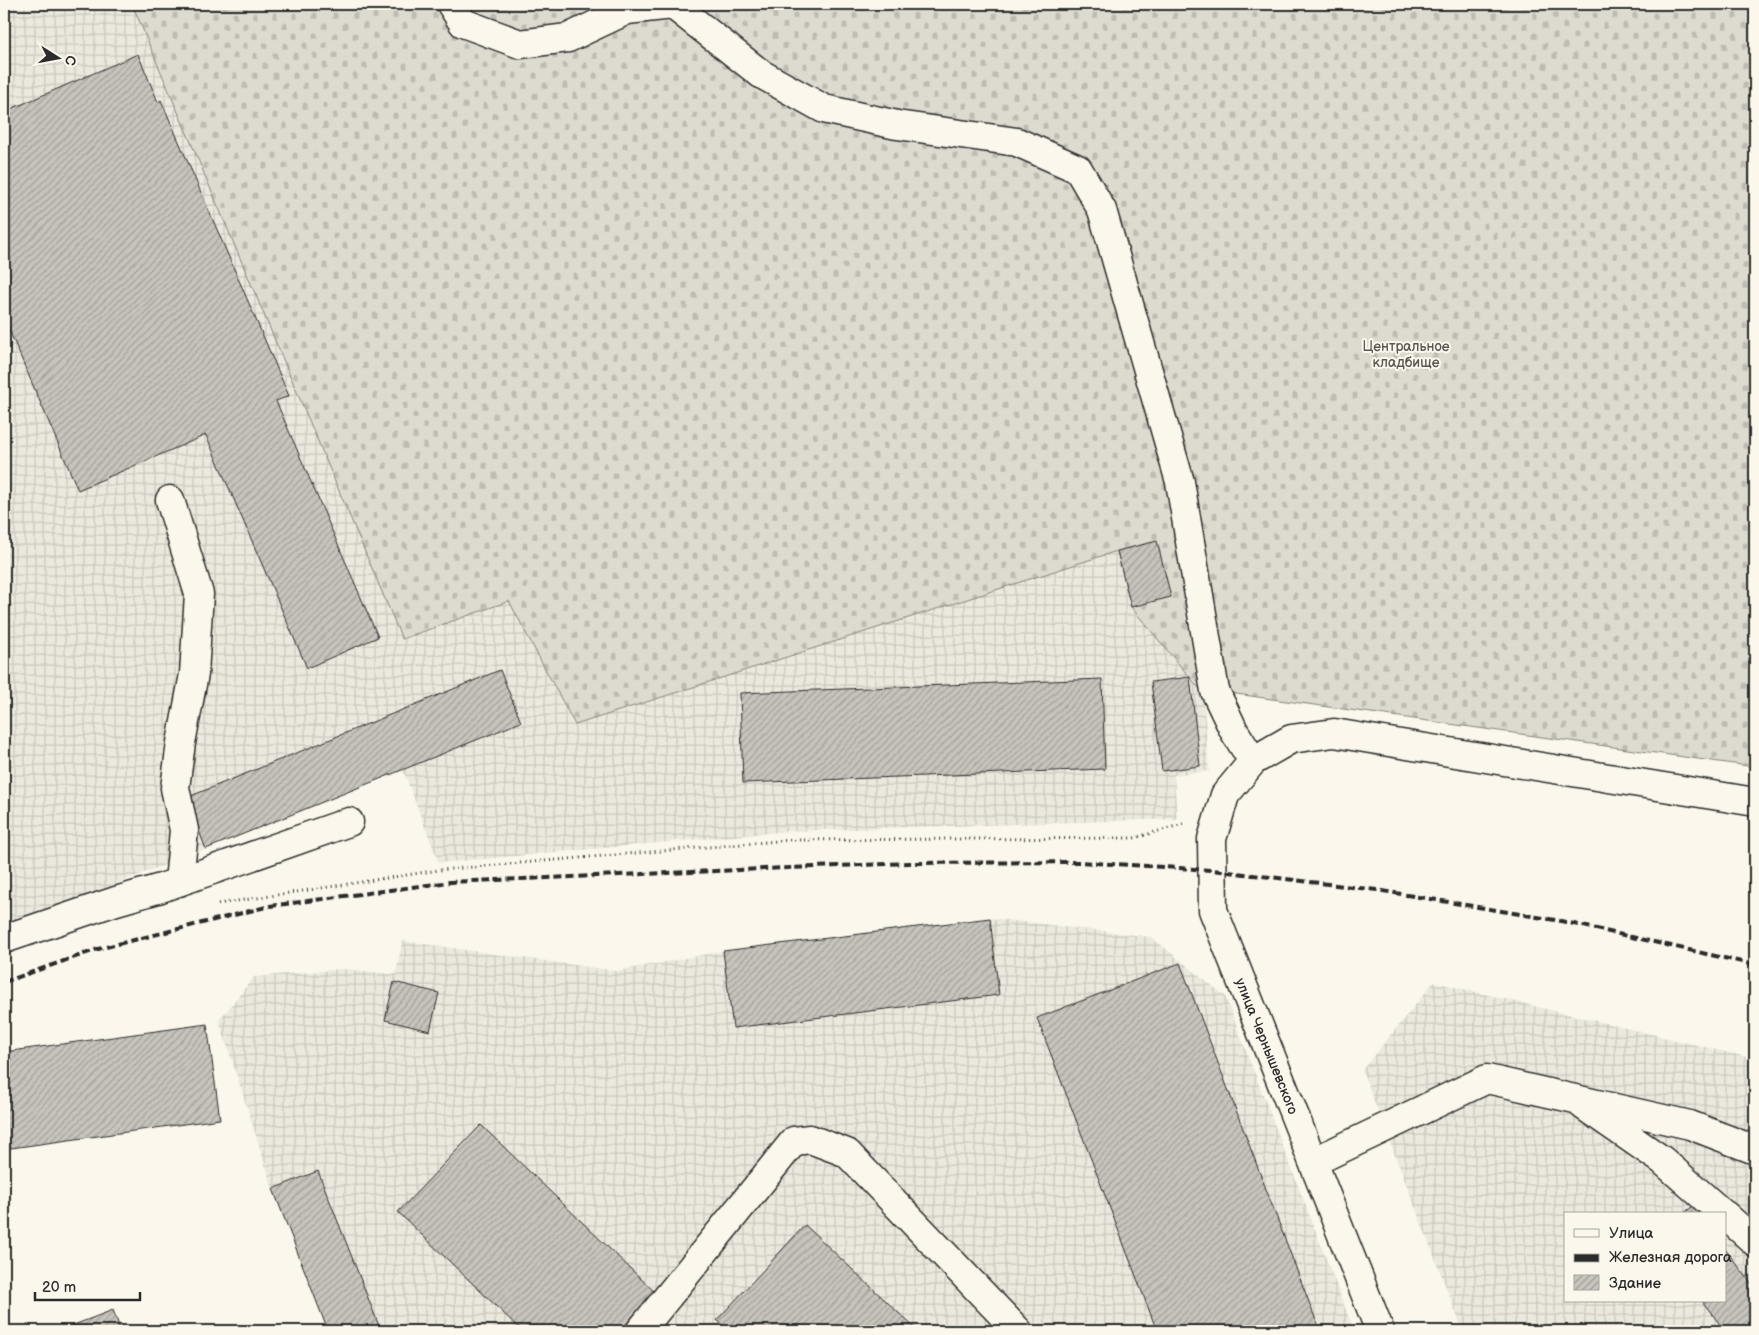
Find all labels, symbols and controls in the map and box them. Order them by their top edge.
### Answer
north arrow [32,32,82,82]
text: С [61,54,80,67]
park label: Центральное кладбище [1362,338,1450,371]
street label: улица Чернышевского [1231,976,1302,1117]
legend [1564,1212,1726,1302]
text: Улица [1609,1224,1654,1243]
text: Железная дорога [1609,1248,1732,1267]
scale bar [35,1270,140,1302]
text: Здание [1609,1274,1661,1293]
text: 20 m [42,1278,76,1297]

